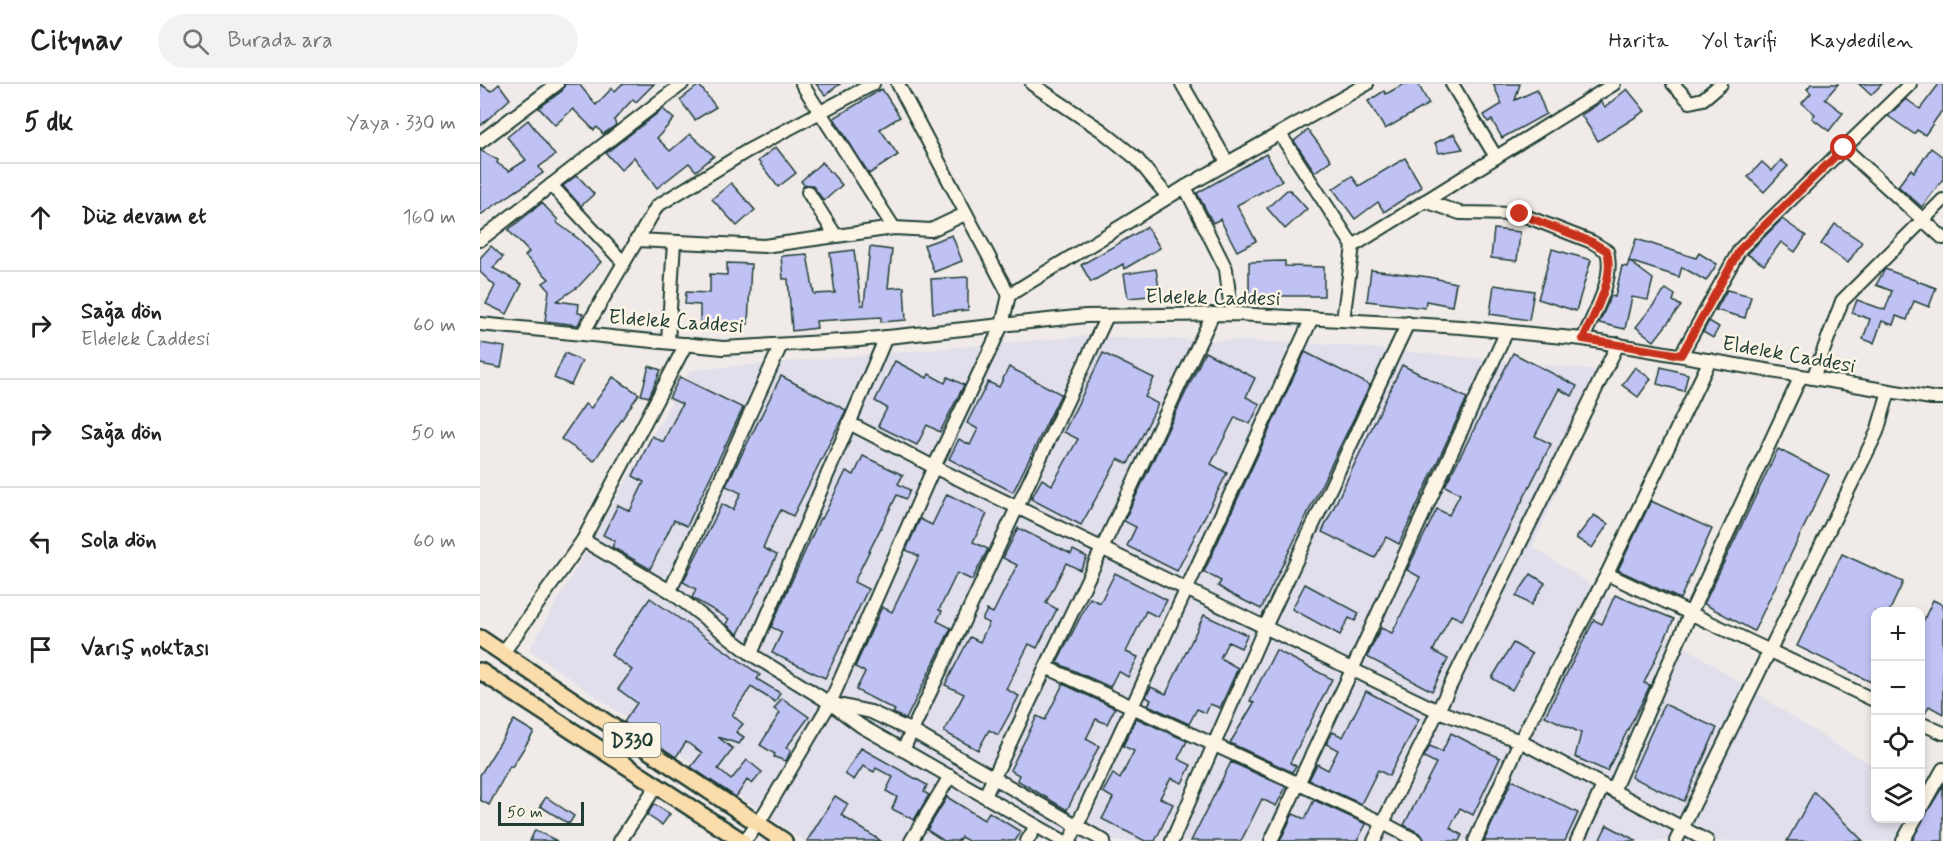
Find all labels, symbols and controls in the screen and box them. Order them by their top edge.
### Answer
search box [158,14,578,68]
text: Citynav [30,23,122,60]
icon: search [179,25,212,58]
text: Burada ara [227,27,333,55]
text: Harita [1608,27,1669,55]
text: Yol tarifi [1702,27,1777,55]
text: Kaydedilen [1810,27,1913,55]
text: 5 dk [24,106,73,140]
text: Yaya · 330 m [347,110,456,137]
route start [1830,134,1856,160]
route end [1506,200,1532,226]
icon: ahead [24,201,57,234]
text: Düz devam et [81,203,206,231]
text: 160 m [403,204,456,231]
street label: Eldelek Caddesi [1145,283,1281,313]
text: Sağa dön [81,298,162,326]
street label: Eldelek Caddesi [608,303,744,341]
icon: right [24,309,57,342]
text: 60 m [413,312,456,339]
text: Eldelek Caddesi [81,326,210,353]
street label: Eldelek Caddesi [1720,329,1858,381]
icon: right [24,417,57,450]
text: Sağa dön [81,419,162,447]
text: 50 m [411,420,456,447]
icon: left [24,525,57,558]
text: Sola dön [81,527,157,555]
text: 60 m [413,528,456,555]
map controls [1871,607,1925,823]
button: + [1871,607,1925,661]
icon: arrive [24,633,57,666]
text: Varış noktası [81,635,210,663]
button: − [1871,661,1925,715]
button: locate [1871,715,1925,769]
road number: D330 [604,723,660,757]
button: layers [1871,769,1925,823]
scale bar [498,799,584,826]
text: 50 m [507,802,543,823]

